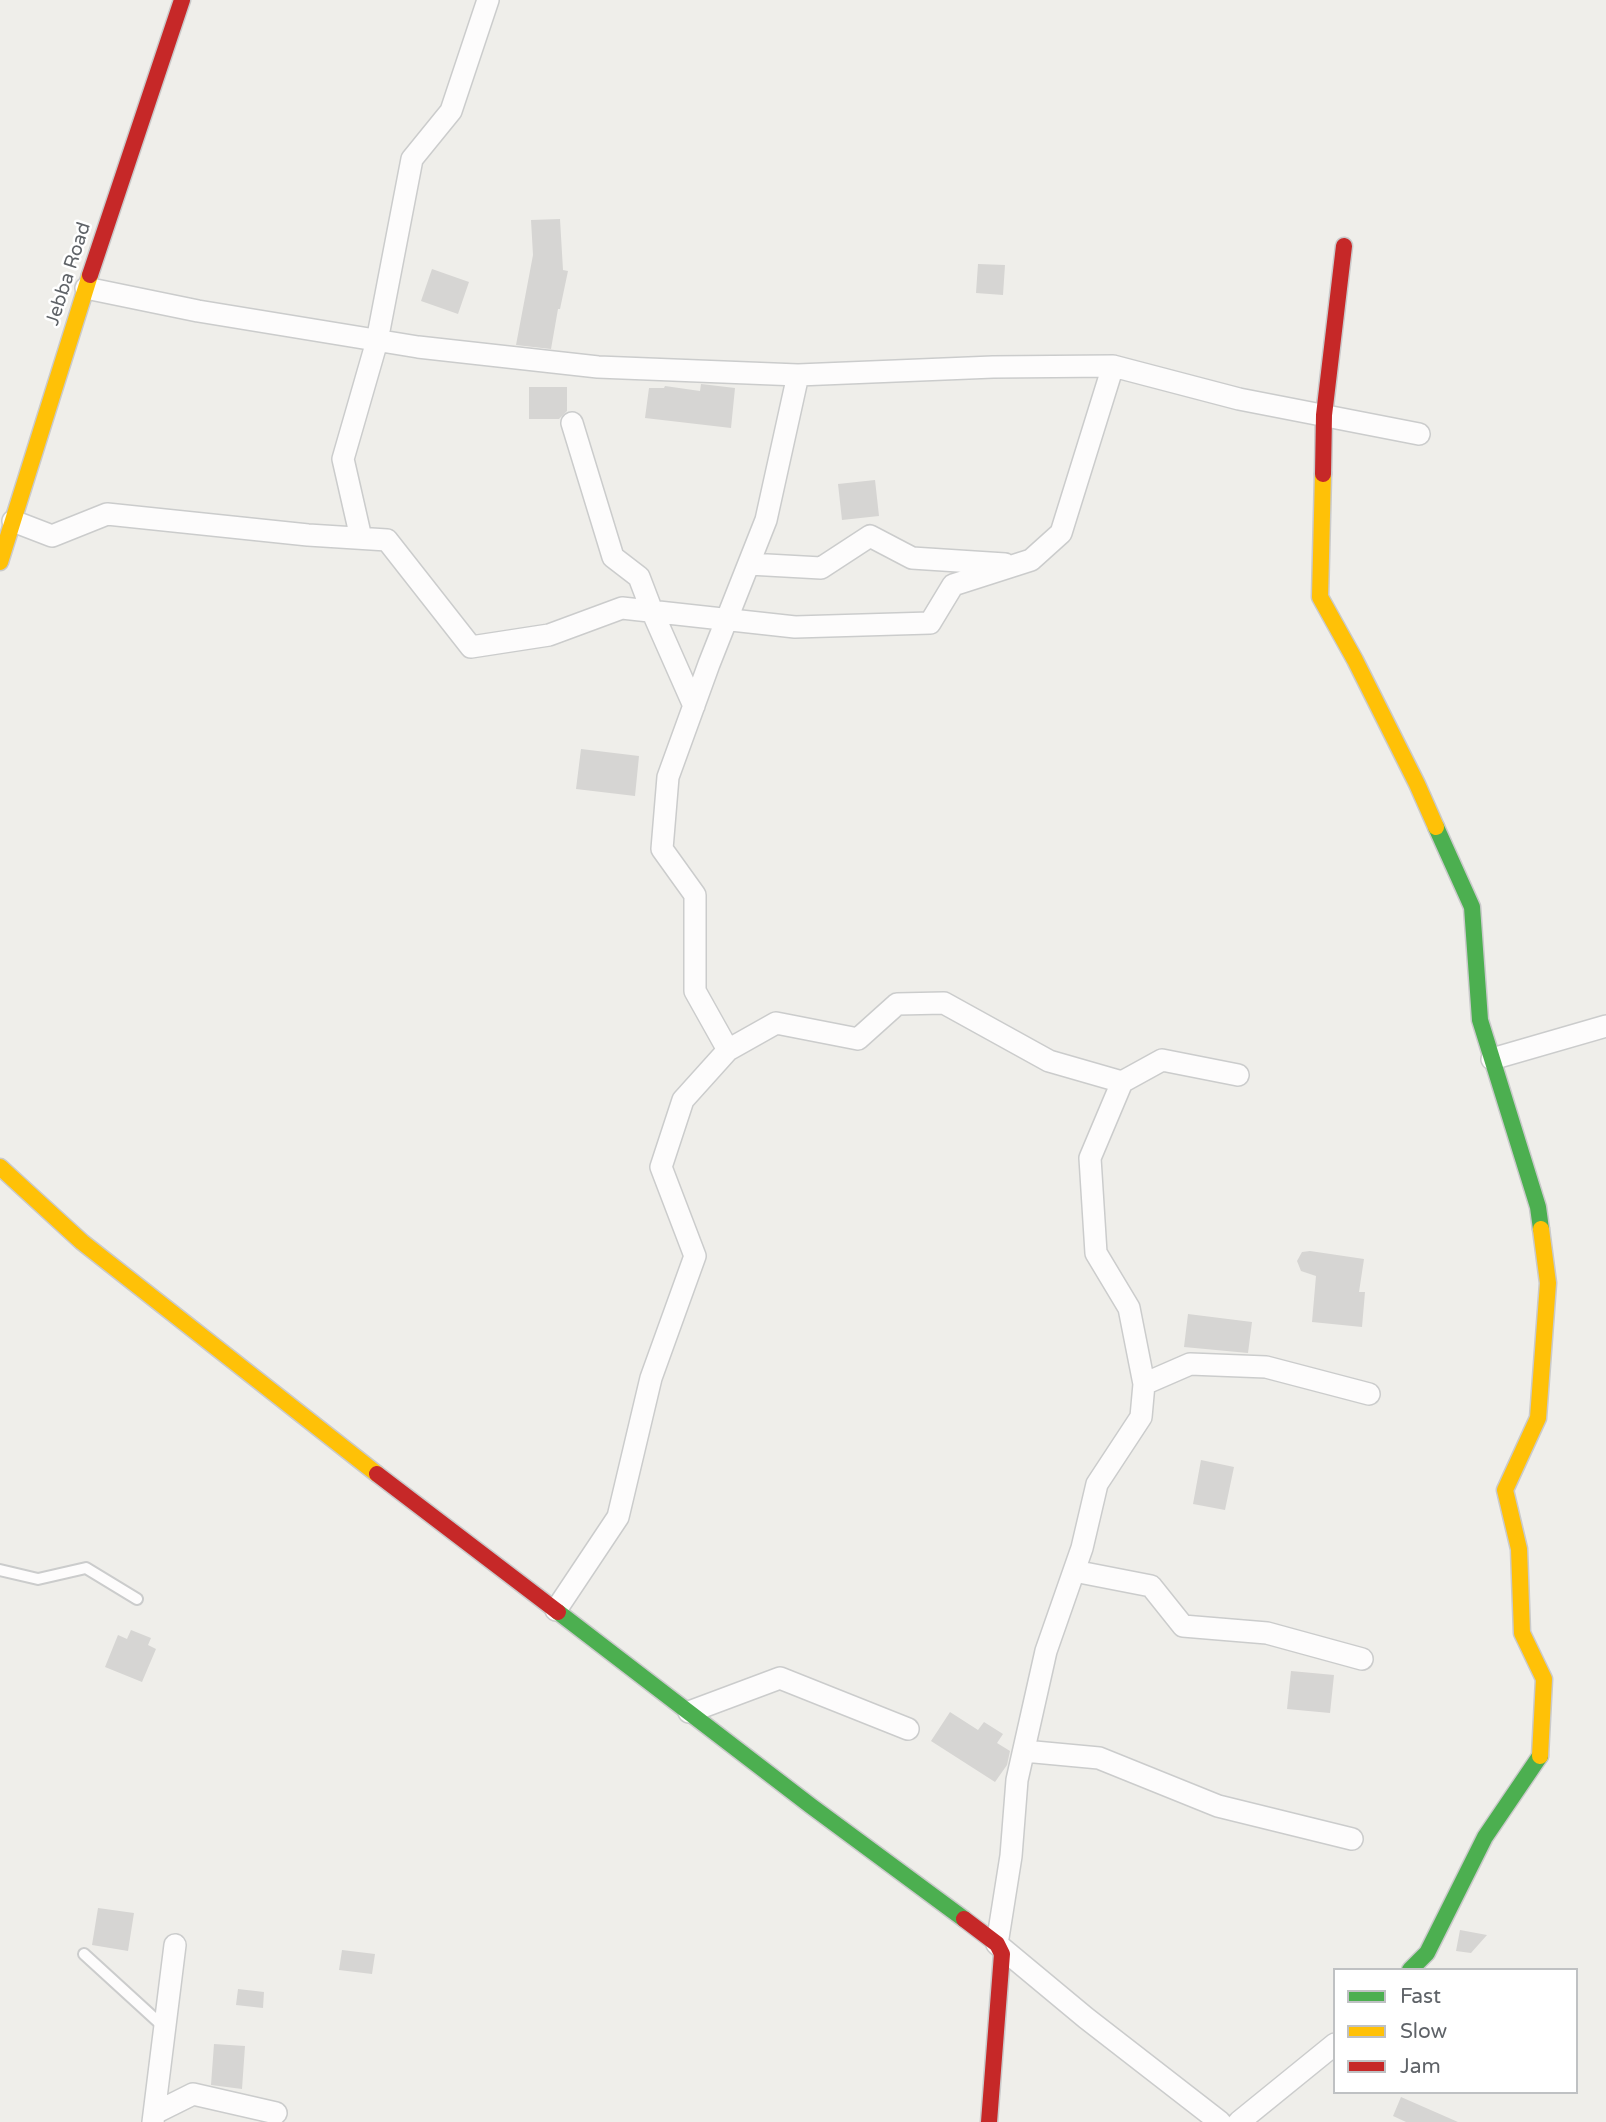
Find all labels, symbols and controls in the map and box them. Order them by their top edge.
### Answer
street label: Jebba Road [42,220,96,328]
legend [1333,1968,1578,2094]
text: Fast [1400,1984,1441,2009]
text: Slow [1400,2019,1447,2044]
text: Jam [1400,2054,1441,2079]

